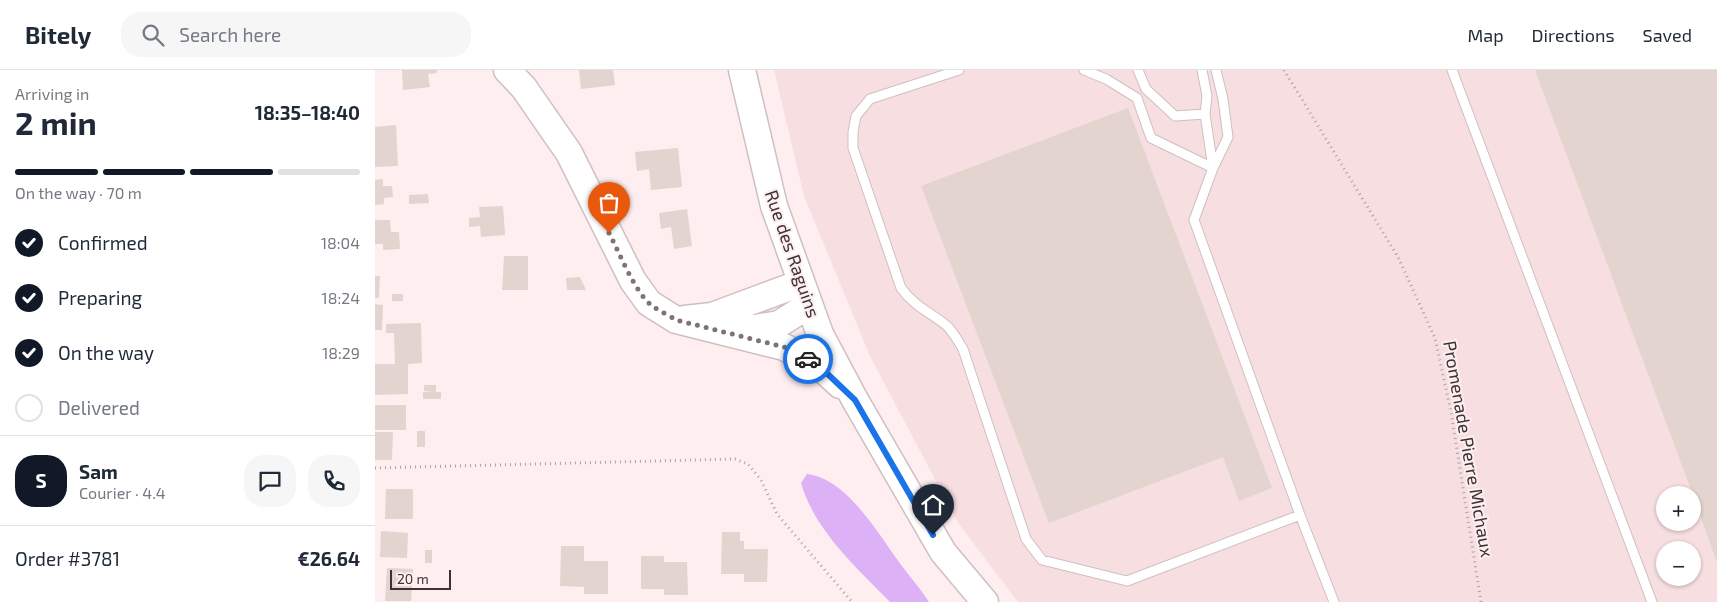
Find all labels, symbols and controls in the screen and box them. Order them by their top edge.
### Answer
search box [121,12,471,57]
text: Bitely [25,20,91,49]
icon: search [139,21,167,49]
text: Search here [179,23,281,46]
text: Map [1467,24,1504,46]
text: Directions [1532,24,1615,46]
text: Saved [1643,24,1692,46]
text: Arriving in [15,84,89,103]
text: 18:35–18:40 [255,101,360,124]
text: 2 min [15,103,97,141]
pin [588,182,630,233]
text: On the way · 70 m [15,183,142,202]
street label: Rue des Raguins [761,187,825,320]
icon: bag [595,189,623,217]
icon: check [15,229,43,257]
text: Confirmed [58,231,148,254]
text: 18:04 [321,233,360,252]
icon: check [15,284,43,312]
text: Preparing [58,286,142,309]
text: 18:24 [321,288,360,307]
courier [783,334,833,384]
icon: check [15,339,43,367]
street label: Promenade Pierre Michaux [1439,339,1499,559]
text: On the way [58,341,154,364]
text: 18:29 [322,343,360,362]
icon: car [794,345,822,373]
text: Delivered [58,396,140,419]
button: chat [244,455,296,507]
button: phone [308,455,360,507]
text: Sam [79,460,118,483]
text: S [35,469,47,492]
text: Courier · 4.4 [79,483,166,502]
pin [912,484,954,535]
map controls [1656,486,1701,586]
button: + [1656,486,1701,531]
icon: home [919,491,947,519]
button: − [1656,541,1701,586]
text: Order #3781 [15,547,120,570]
text: €26.64 [298,547,360,570]
scale bar [390,567,451,590]
text: 20 m [397,570,429,587]

